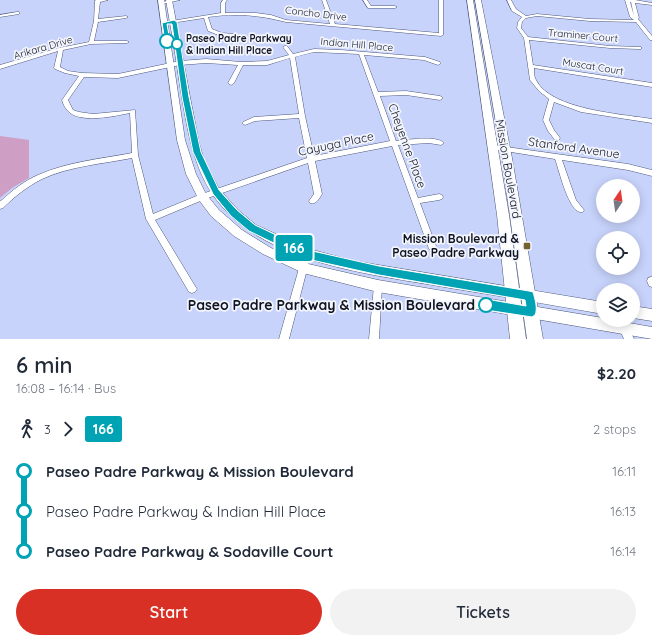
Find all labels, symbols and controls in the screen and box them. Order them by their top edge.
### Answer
street label: Concho Drive [284,3,348,24]
street label: Traminer Court [548,26,619,45]
place label: Paseo Padre Parkway & Indian Hill Place [186,32,292,57]
street label: Arikara Drive [12,33,74,62]
unlabelled marker [159,33,175,49]
street label: Indian Hill Place [320,35,394,54]
marker: Paseo Padre Parkway & Indian Hill Place [171,38,183,50]
street label: Muscat Court [562,55,625,78]
street label: Cheyenne Place [385,101,430,190]
street label: Mission Boulevard [492,118,525,220]
street label: Cayuga Place [297,128,375,159]
street label: Stanford Avenue [527,134,621,161]
north arrow [596,179,640,223]
map controls [596,179,640,327]
place label: Mission Boulevard & Paseo Padre Parkway [392,231,519,260]
button: locate [596,231,640,275]
line badge: 166 [271,235,317,261]
text: 166 [284,239,304,257]
marker: Mission Boulevard & Paseo Padre Parkway [522,241,532,251]
button: layers [596,283,640,327]
place label: Paseo Padre Parkway & Mission Boulevard [188,296,475,314]
marker: Paseo Padre Parkway & Mission Boulevard [478,297,494,313]
text: 6 min [16,351,72,379]
text: $2.20 [597,364,636,383]
text: 16:08 – 16:14 · Bus [16,380,116,396]
icon: walk [16,418,38,440]
icon: forward [57,418,79,440]
text: 166 [93,420,114,438]
text: 3 [44,421,51,437]
text: 2 stops [593,421,636,437]
text: Paseo Padre Parkway & Mission Boulevard [46,462,354,481]
text: 16:11 [612,463,636,479]
text: Paseo Padre Parkway & Indian Hill Place [46,502,326,521]
text: 16:13 [610,503,636,519]
text: Paseo Padre Parkway & Sodaville Court [46,542,334,561]
text: 16:14 [610,543,636,559]
button: Start [16,589,322,635]
button: Tickets [330,589,636,635]

